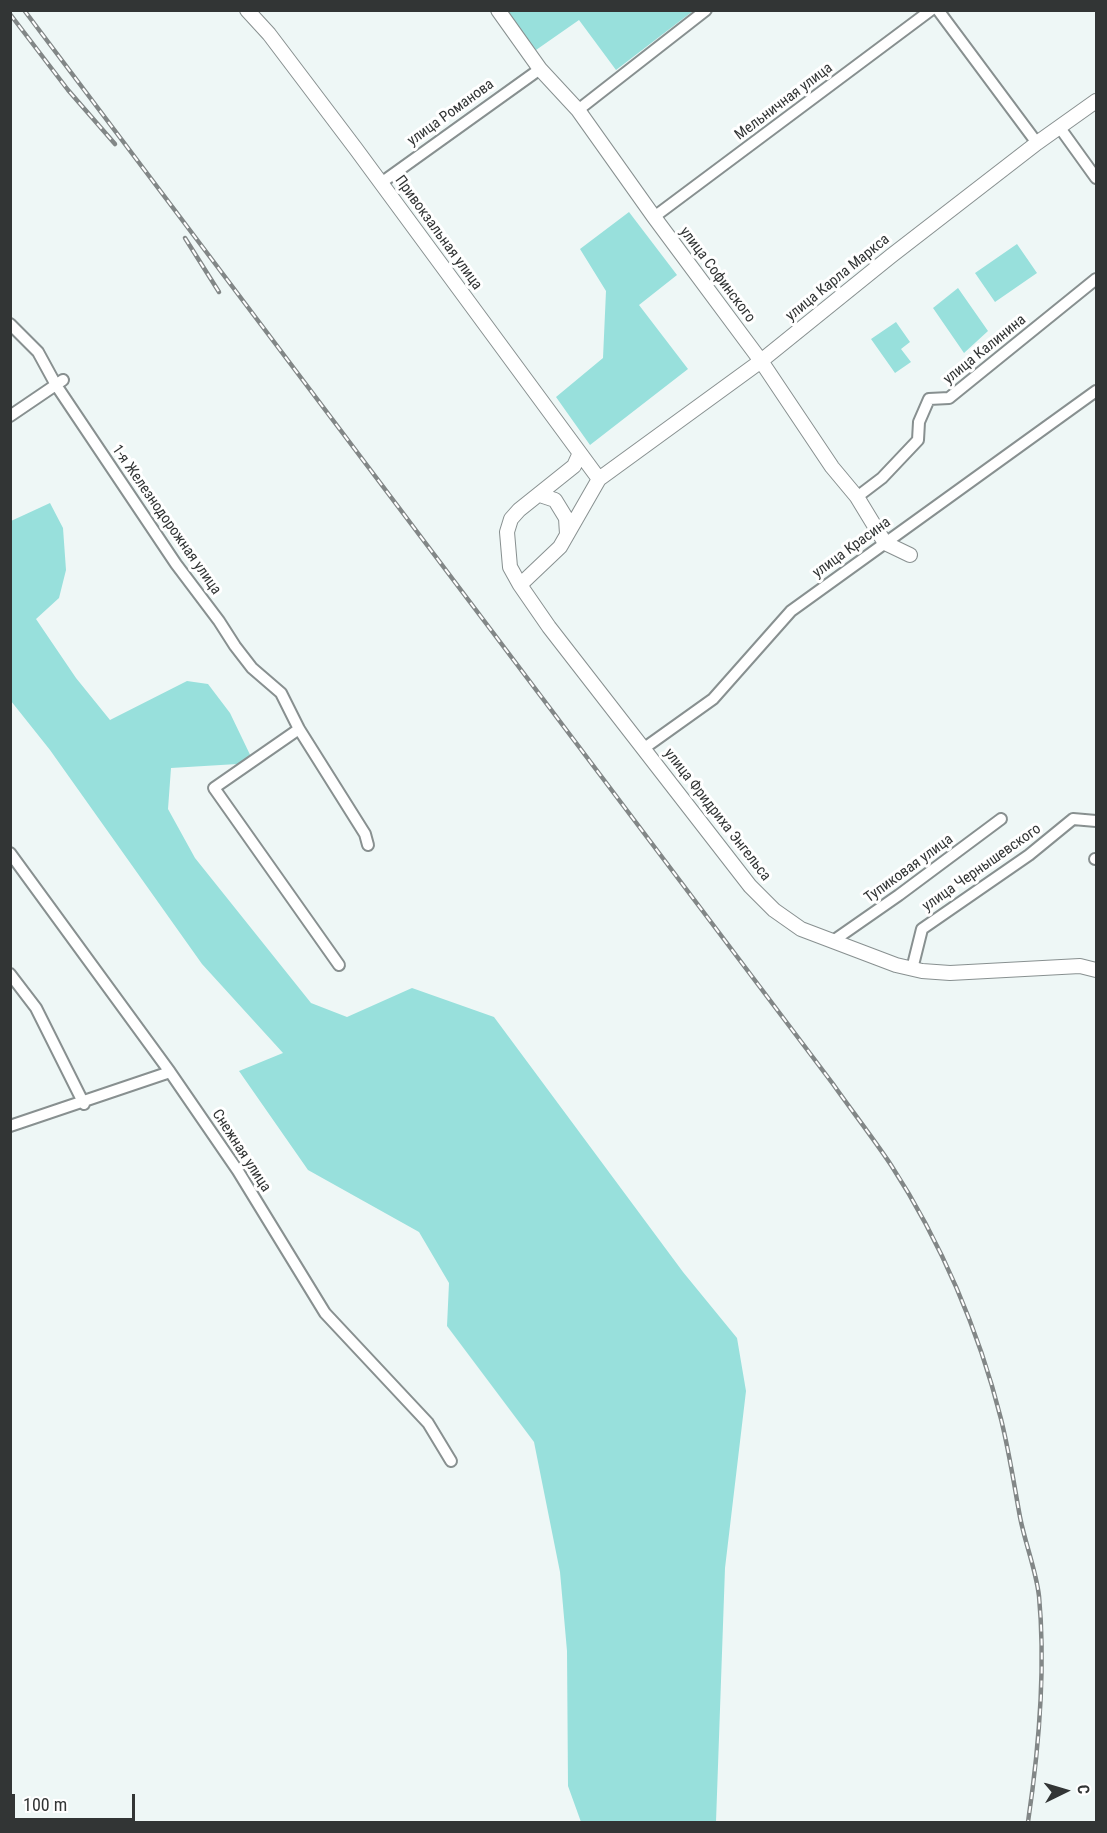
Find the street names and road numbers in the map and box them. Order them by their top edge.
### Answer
street label: Мельничная улица [732,59,836,145]
street label: улица Романова [404,76,498,150]
street label: Привокзальная улица [390,172,486,294]
street label: улица Софинского [675,224,759,326]
street label: улица Карла Маркса [783,231,893,325]
street label: улица Калинина [940,311,1030,389]
street label: 1-я Железнодорожная улица [107,442,225,598]
street label: улица Красина [810,514,894,582]
street label: улица Фридриха Энгельса [660,745,774,885]
street label: улица Чернышевского [919,820,1045,916]
street label: Тупиковая улица [861,831,957,907]
street label: Снежная улица [208,1106,274,1196]

